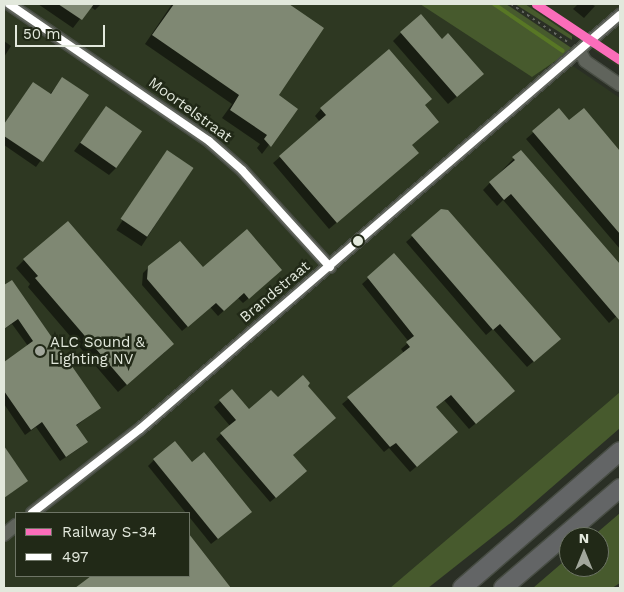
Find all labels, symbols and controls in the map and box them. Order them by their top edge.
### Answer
scale bar [18,15,108,47]
text: 50 m [23,25,60,43]
street label: Moortelstraat [145,74,235,146]
unlabelled marker [353,236,363,246]
street label: Brandstraat [236,257,314,327]
place label: ALC Sound & Lighting NV [50,333,145,368]
marker: ALC Sound & Lighting NV [34,345,46,357]
legend [15,512,190,577]
text: Railway S-34 [62,523,157,541]
north arrow [559,527,609,577]
text: N [579,530,589,546]
text: 497 [62,548,89,566]

